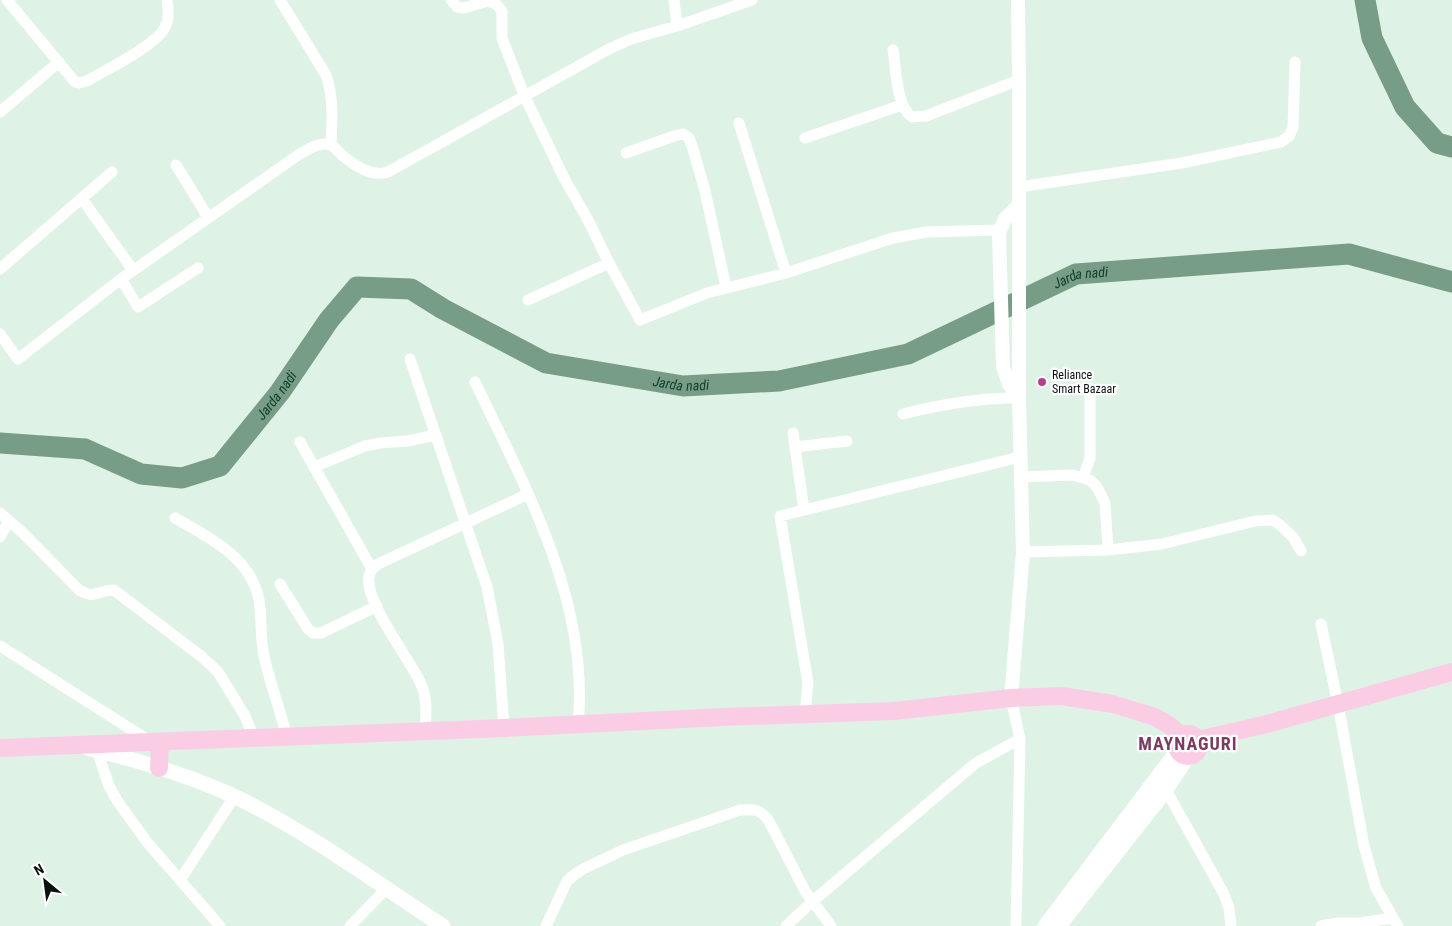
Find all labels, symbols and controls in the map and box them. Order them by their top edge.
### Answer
water label: Jarda nadi [1050,264,1109,292]
water label: Jarda nadi [253,367,300,423]
place label: Reliance Smart Bazaar [1052,368,1116,396]
water label: Jarda nadi [652,373,710,394]
marker: Reliance Smart Bazaar [1036,376,1048,388]
district label: MAYNAGURI [1138,733,1238,754]
north arrow [20,856,70,906]
text: N [31,861,46,879]

